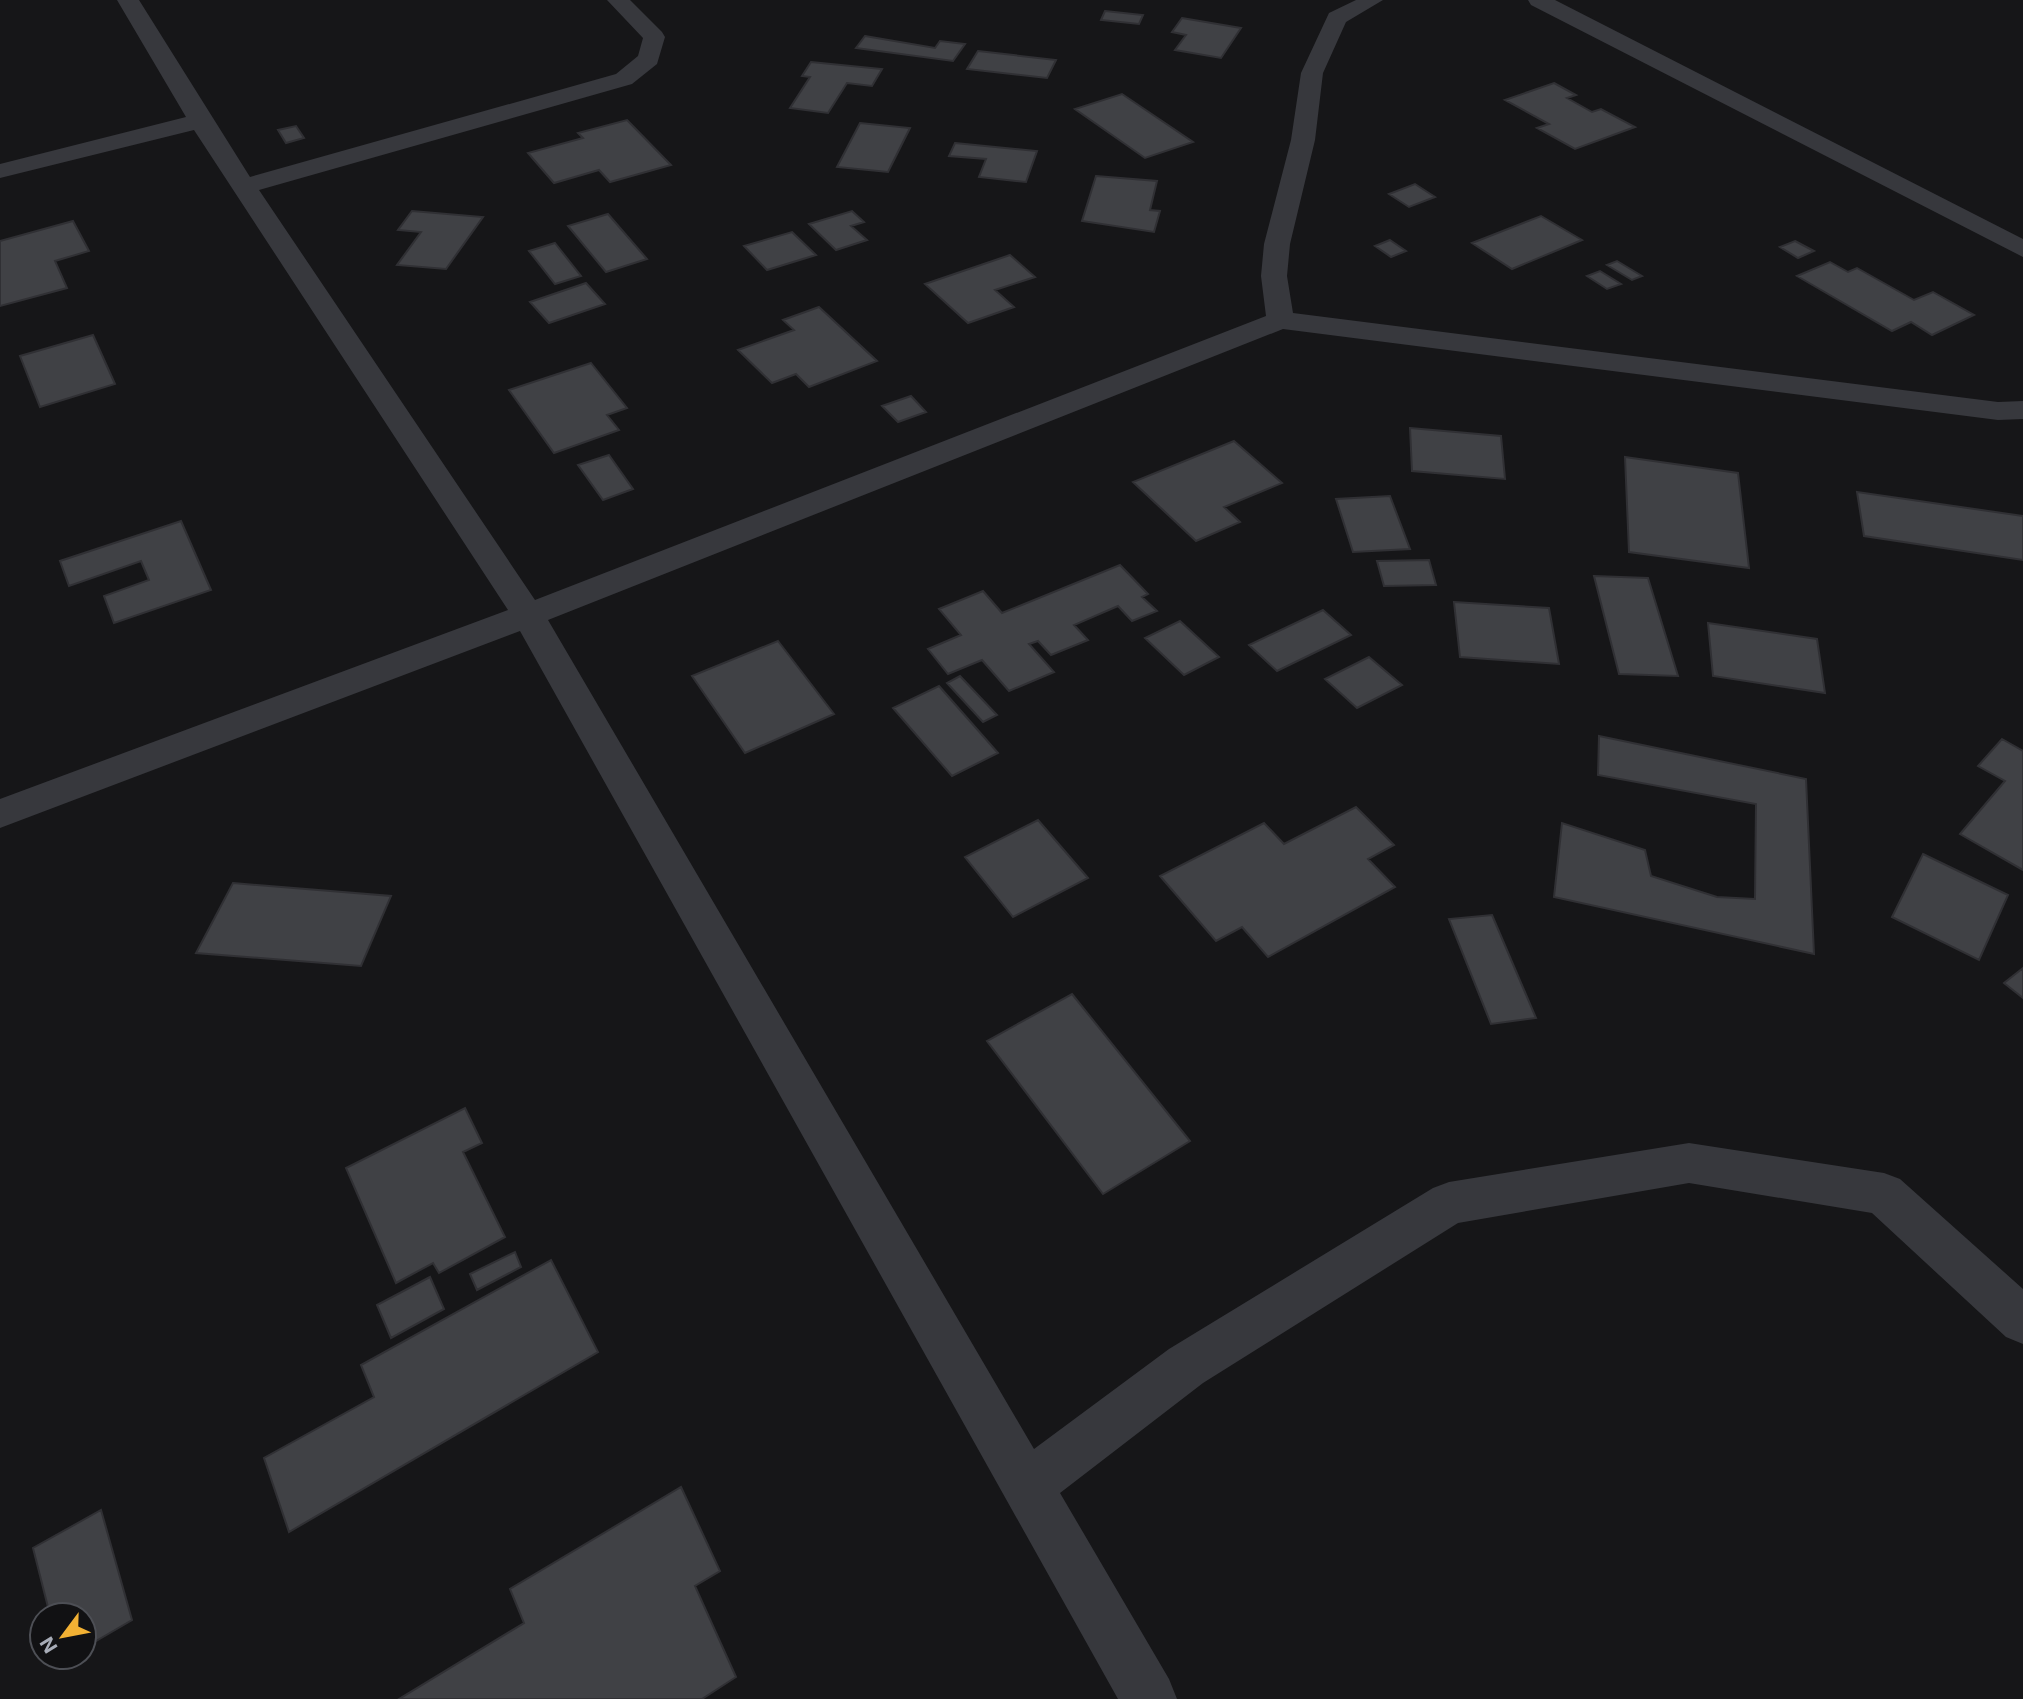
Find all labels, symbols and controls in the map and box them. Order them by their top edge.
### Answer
north arrow [28,1601,98,1671]
text: N [35,1633,63,1657]

